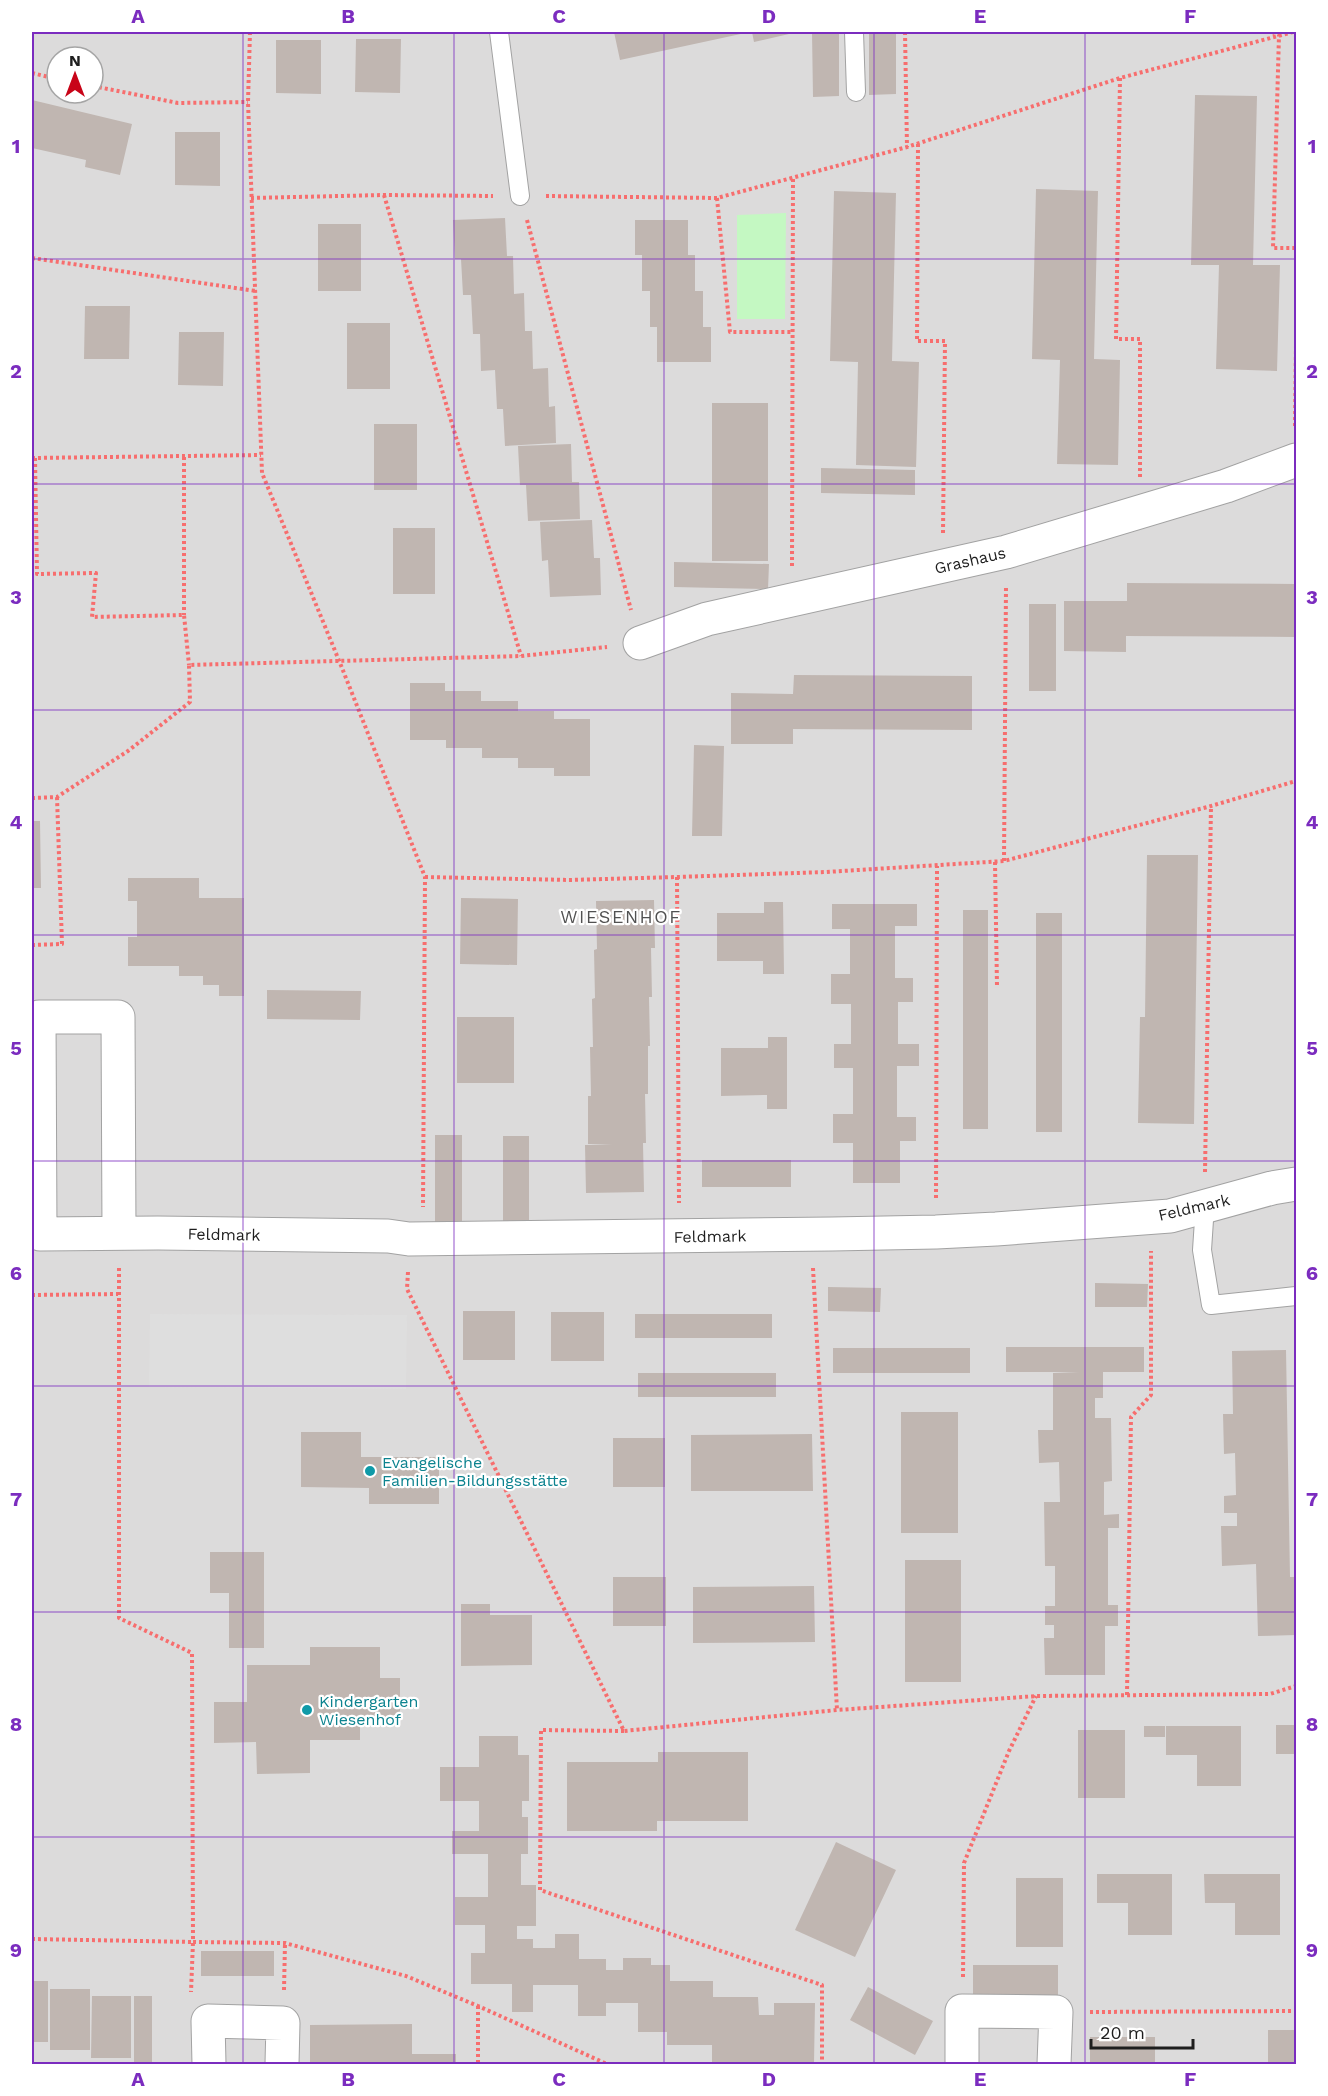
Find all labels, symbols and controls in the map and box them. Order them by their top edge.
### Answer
text: A [131,4,145,28]
text: B [341,4,355,28]
text: C [552,4,566,28]
text: D [762,4,776,28]
text: E [974,4,986,28]
text: F [1184,4,1196,28]
north arrow [45,45,105,105]
text: N [69,51,81,70]
text: 1 [12,134,20,158]
text: 1 [1308,134,1316,158]
text: 2 [10,359,22,383]
text: 2 [1306,359,1318,383]
street label: Grashaus [933,543,1008,578]
text: 3 [10,585,22,609]
text: 3 [1306,585,1318,609]
text: 4 [10,810,23,834]
text: 4 [1306,810,1319,834]
district label: WIESENHOF [560,906,682,927]
text: 5 [10,1036,22,1060]
text: 5 [1306,1036,1318,1060]
street label: Feldmark [1156,1190,1232,1225]
street label: Feldmark [187,1224,261,1245]
street label: Feldmark [673,1226,747,1247]
text: 6 [10,1261,22,1285]
text: 6 [1306,1261,1318,1285]
place label: Evangelische Familien-Bildungsstätte [382,1453,568,1490]
marker: Evangelische Familien-Bildungsstätte [363,1464,377,1478]
text: 7 [10,1487,22,1511]
text: 7 [1306,1487,1318,1511]
place label: Kindergarten Wiesenhof [319,1692,419,1729]
marker: Kindergarten Wiesenhof [300,1703,314,1717]
text: 8 [10,1712,22,1736]
text: 8 [1306,1712,1318,1736]
text: 9 [10,1938,22,1962]
text: 9 [1306,1938,1318,1962]
scale bar [1091,2012,1193,2050]
text: 20 m [1100,2022,1145,2043]
text: A [131,2067,145,2091]
text: B [341,2067,355,2091]
text: C [552,2067,566,2091]
text: D [762,2067,776,2091]
text: E [974,2067,986,2091]
text: F [1184,2067,1196,2091]

